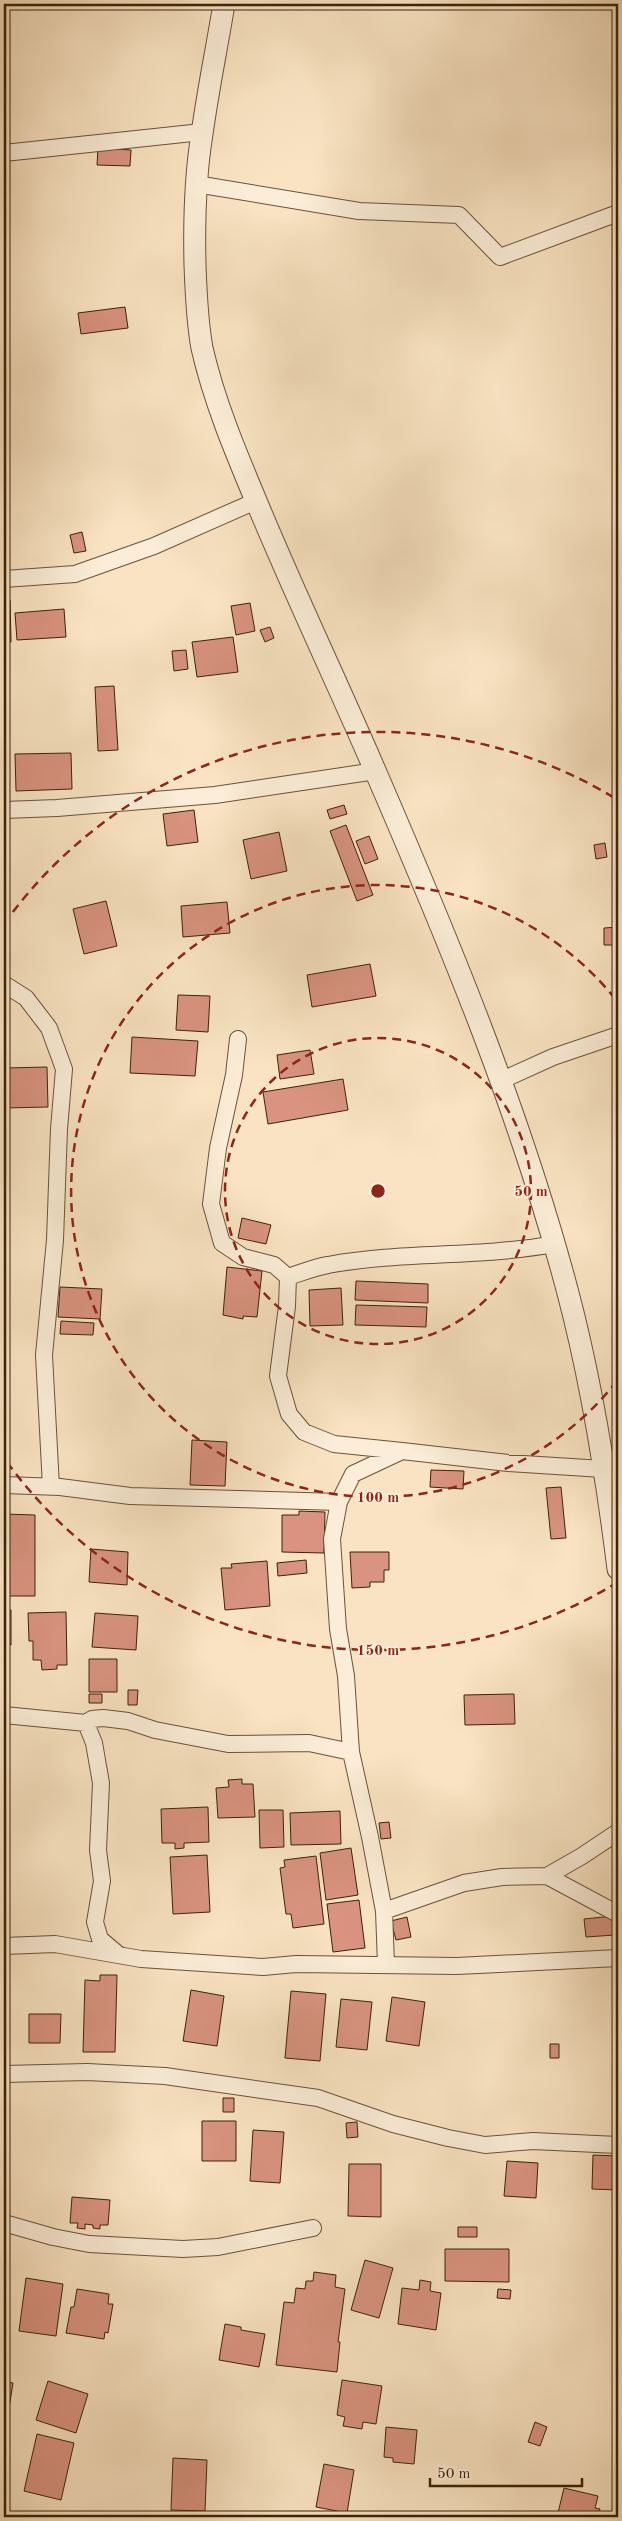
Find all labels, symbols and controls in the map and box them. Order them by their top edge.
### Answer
centre of rings [369,1182,387,1200]
text: 50 m [514,1185,548,1200]
text: 100 m [357,1491,399,1506]
text: 150 m [357,1644,399,1659]
scale bar [430,2456,582,2488]
text: 50 m [437,2467,471,2482]

